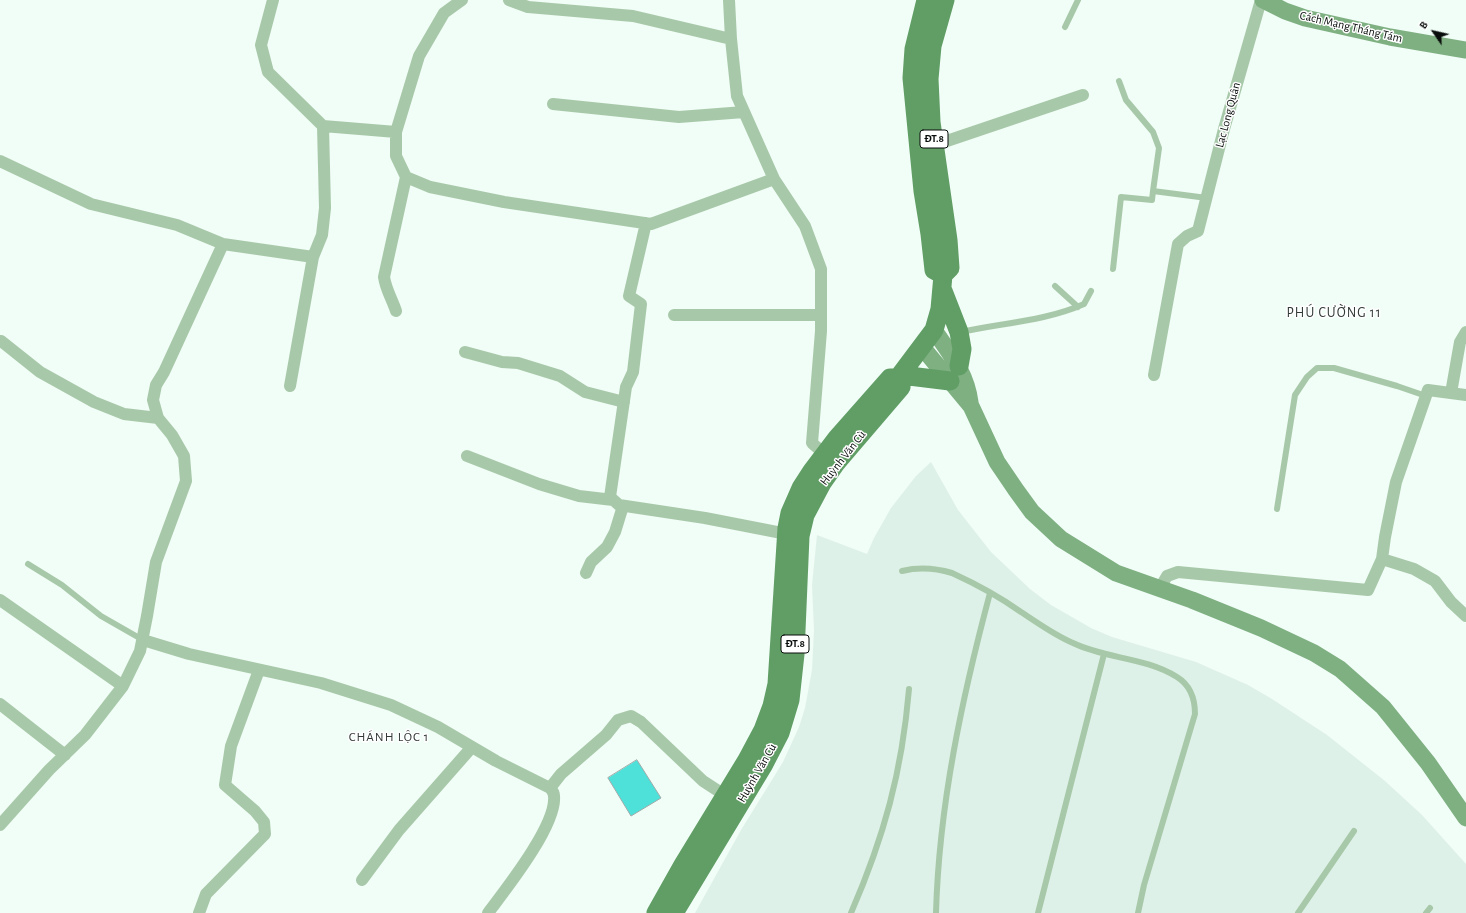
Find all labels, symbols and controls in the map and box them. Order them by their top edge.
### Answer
street label: Cách Mạng Tháng Tám [1298,8,1404,46]
north arrow [1414,12,1454,52]
text: B [1417,19,1430,31]
street label: Lạc Long Quân [1212,81,1244,149]
road number: ĐT.8 [920,130,948,148]
district label: PHÚ CƯỜNG 11 [1287,305,1381,321]
street label: Huỳnh Văn Cù [817,428,869,488]
road number: ĐT.8 [781,635,809,653]
district label: CHÁNH LỘC 1 [349,729,429,745]
street label: Huỳnh Văn Cù [734,741,780,805]

